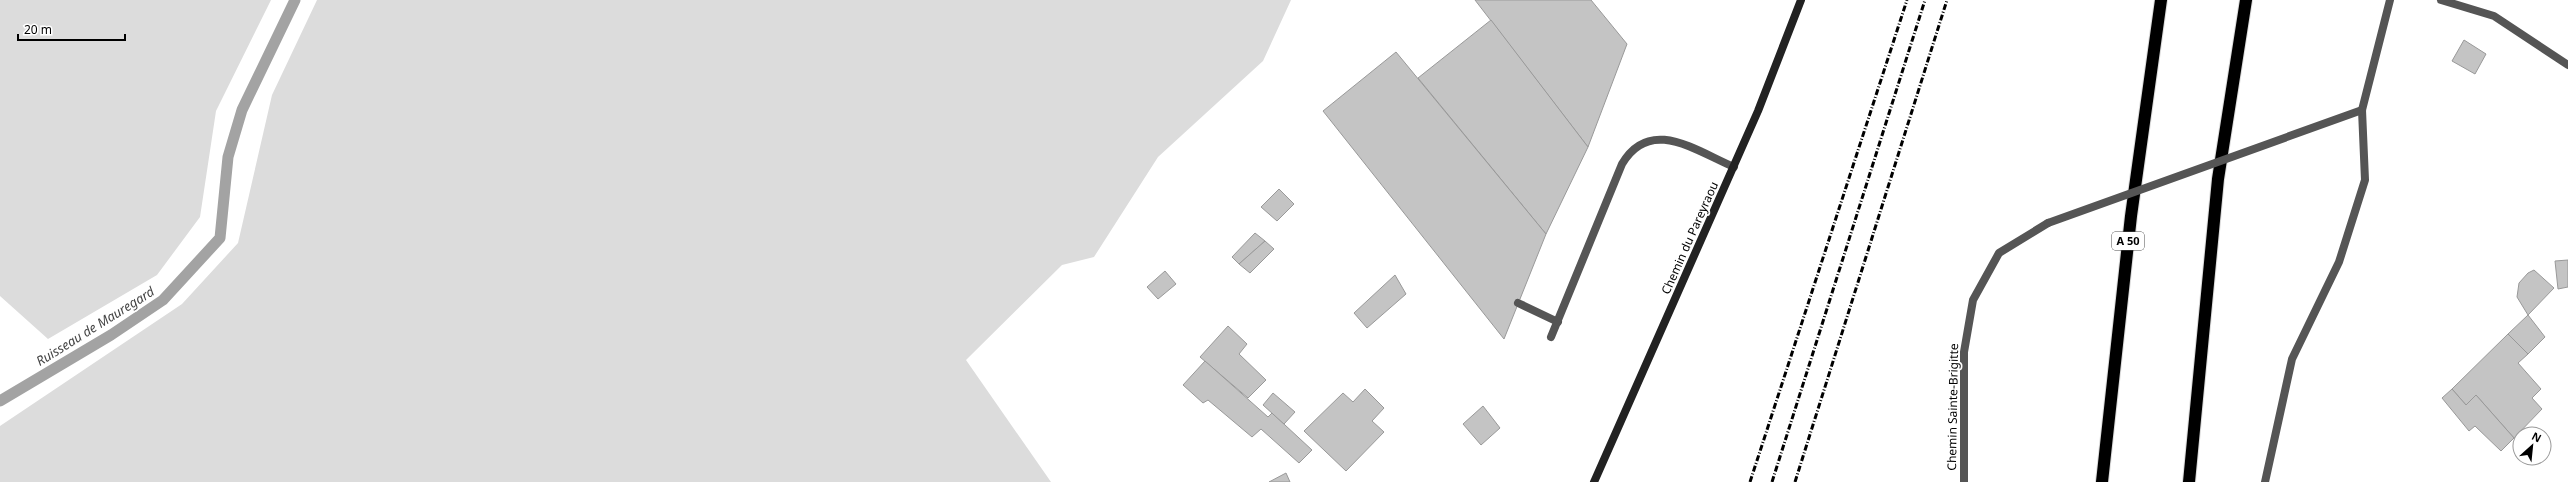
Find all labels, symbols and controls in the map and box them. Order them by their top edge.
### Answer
scale bar [18,16,125,42]
text: 20 m [24,21,52,38]
street label: Chemin du Pareyraou [1657,179,1722,297]
road number: A 50 [2112,232,2144,250]
water label: Ruisseau de Mauregard [32,282,158,370]
street label: Chemin Sainte-Brigitte [1943,343,1962,471]
north arrow [2512,426,2552,466]
text: N [2529,428,2544,445]

